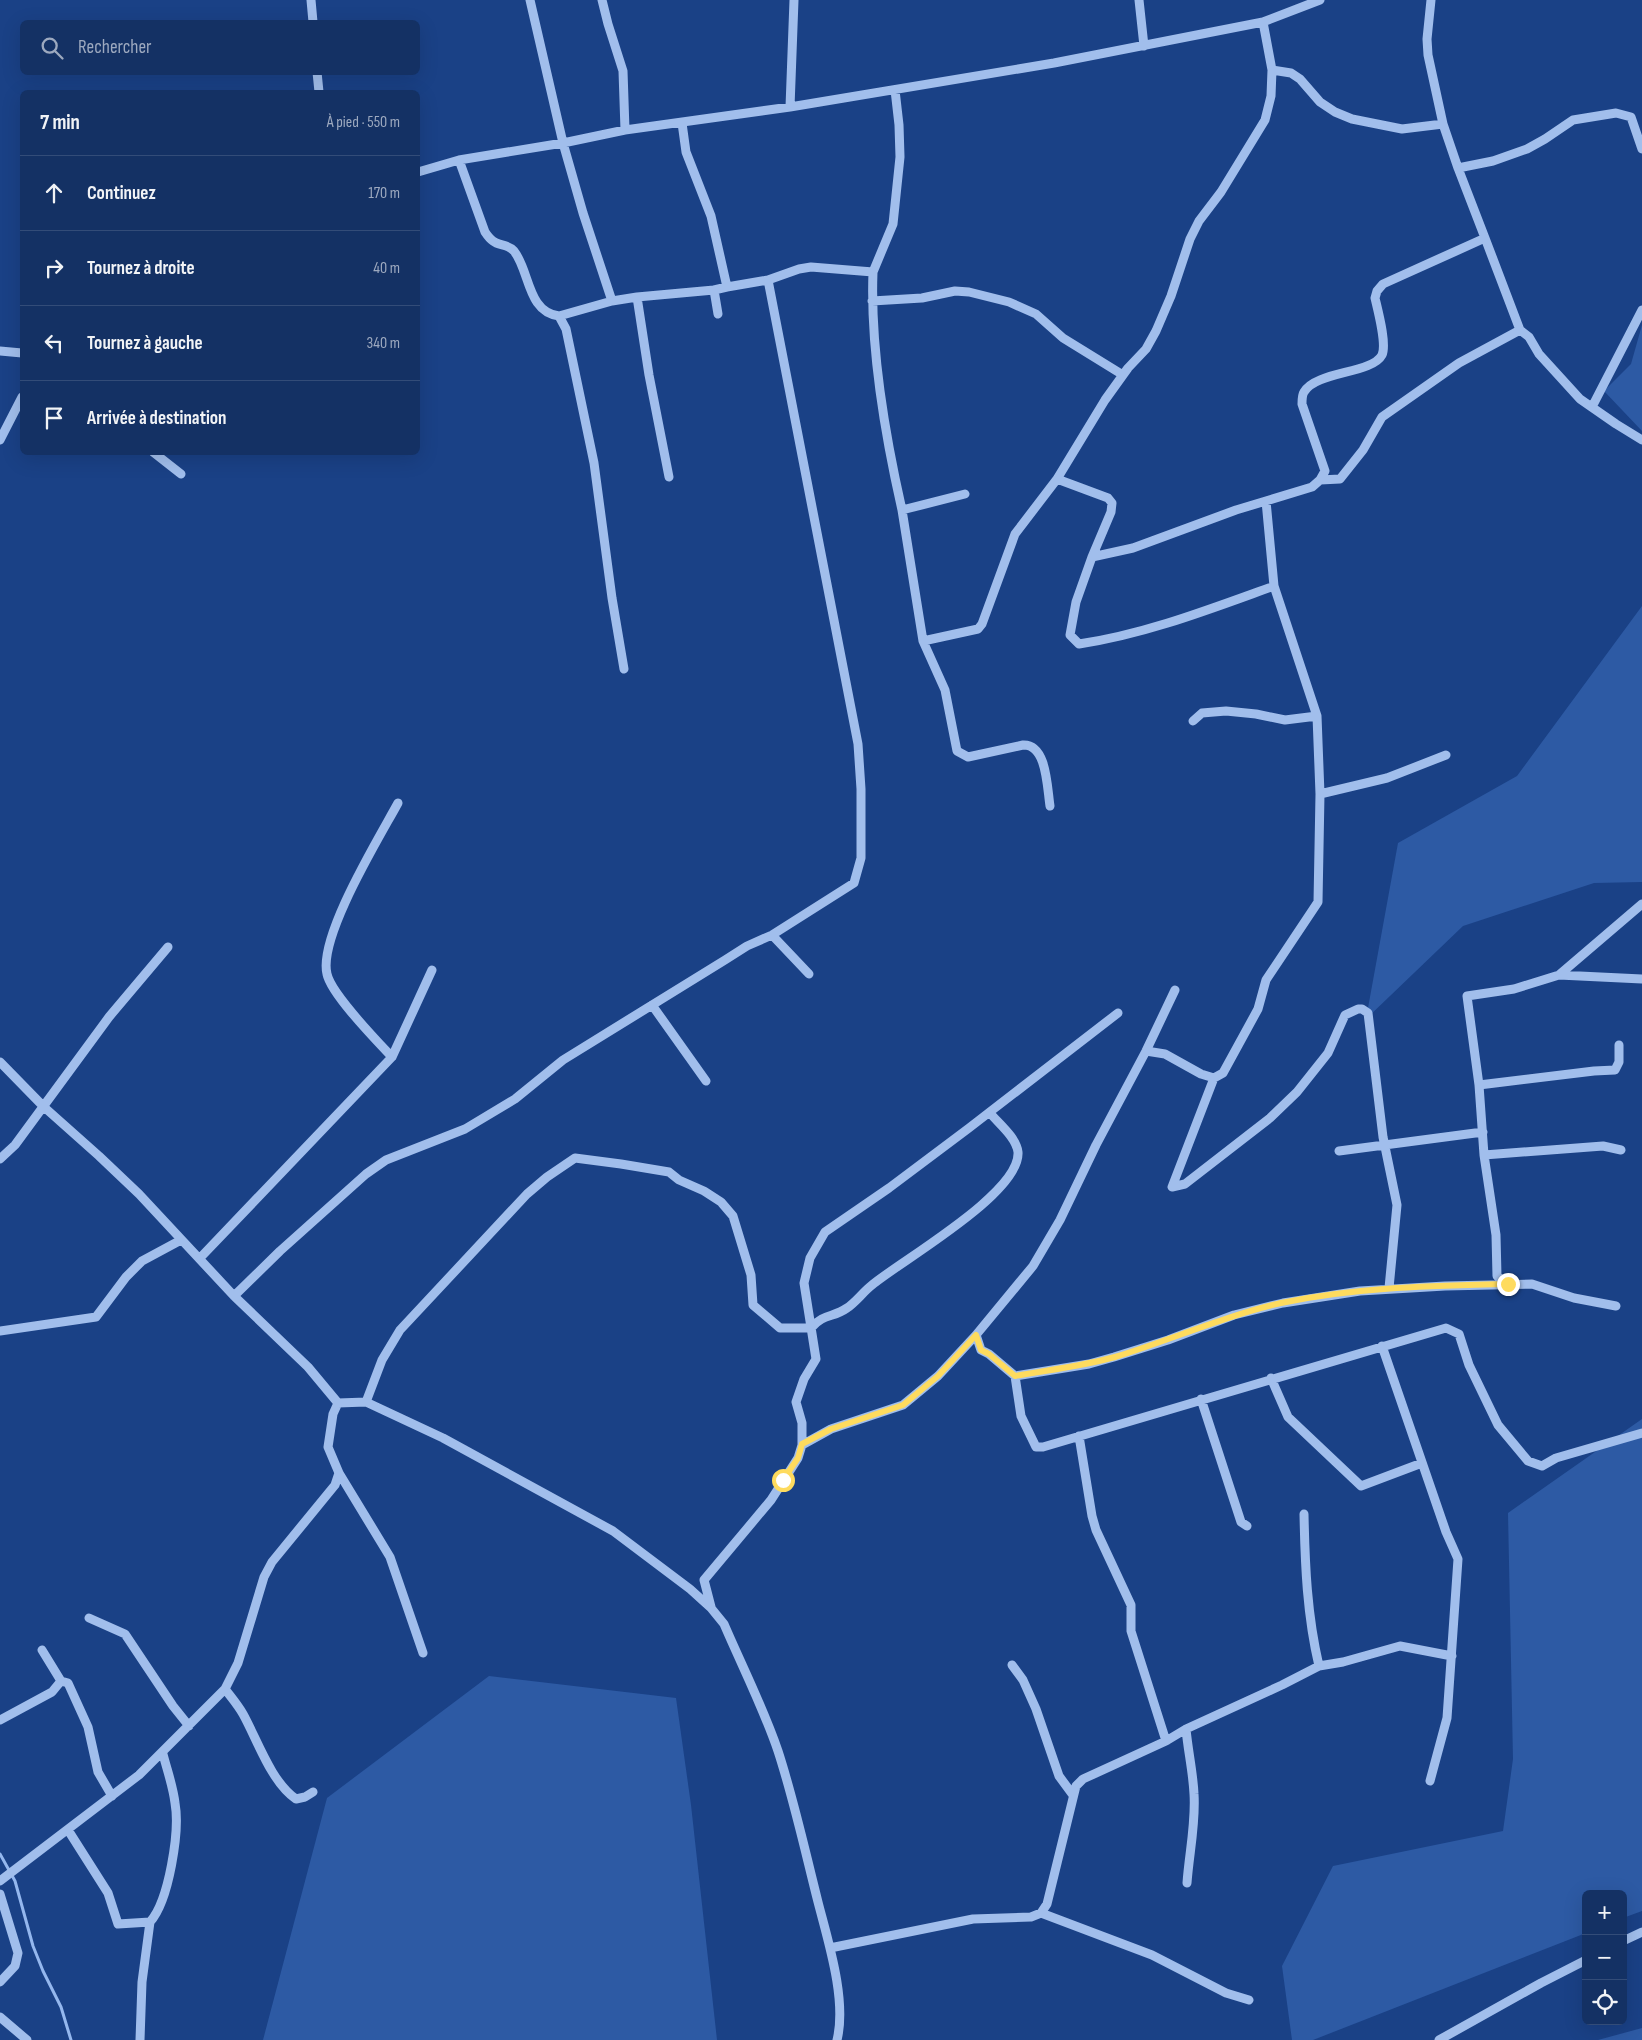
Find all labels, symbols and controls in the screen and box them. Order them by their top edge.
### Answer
search box [20,20,420,75]
icon: search [38,34,66,62]
text: Rechercher [78,36,152,59]
text: 7 min [40,110,80,135]
text: À pied · 550 m [327,113,400,132]
icon: ahead [40,179,68,207]
text: Continuez [87,182,156,205]
text: 170 m [368,184,400,203]
icon: right [40,254,68,282]
text: Tournez à droite [87,257,195,280]
text: 40 m [373,259,400,278]
icon: left [40,329,68,357]
text: Tournez à gauche [87,332,203,355]
text: 340 m [367,334,400,353]
icon: arrive [40,404,68,432]
text: Arrivée à destination [87,407,227,430]
route end [1497,1273,1520,1296]
route start [772,1469,795,1492]
map controls [1582,1890,1627,2025]
button: + [1582,1890,1627,1935]
button: − [1582,1935,1627,1980]
button: locate [1582,1980,1627,2025]

